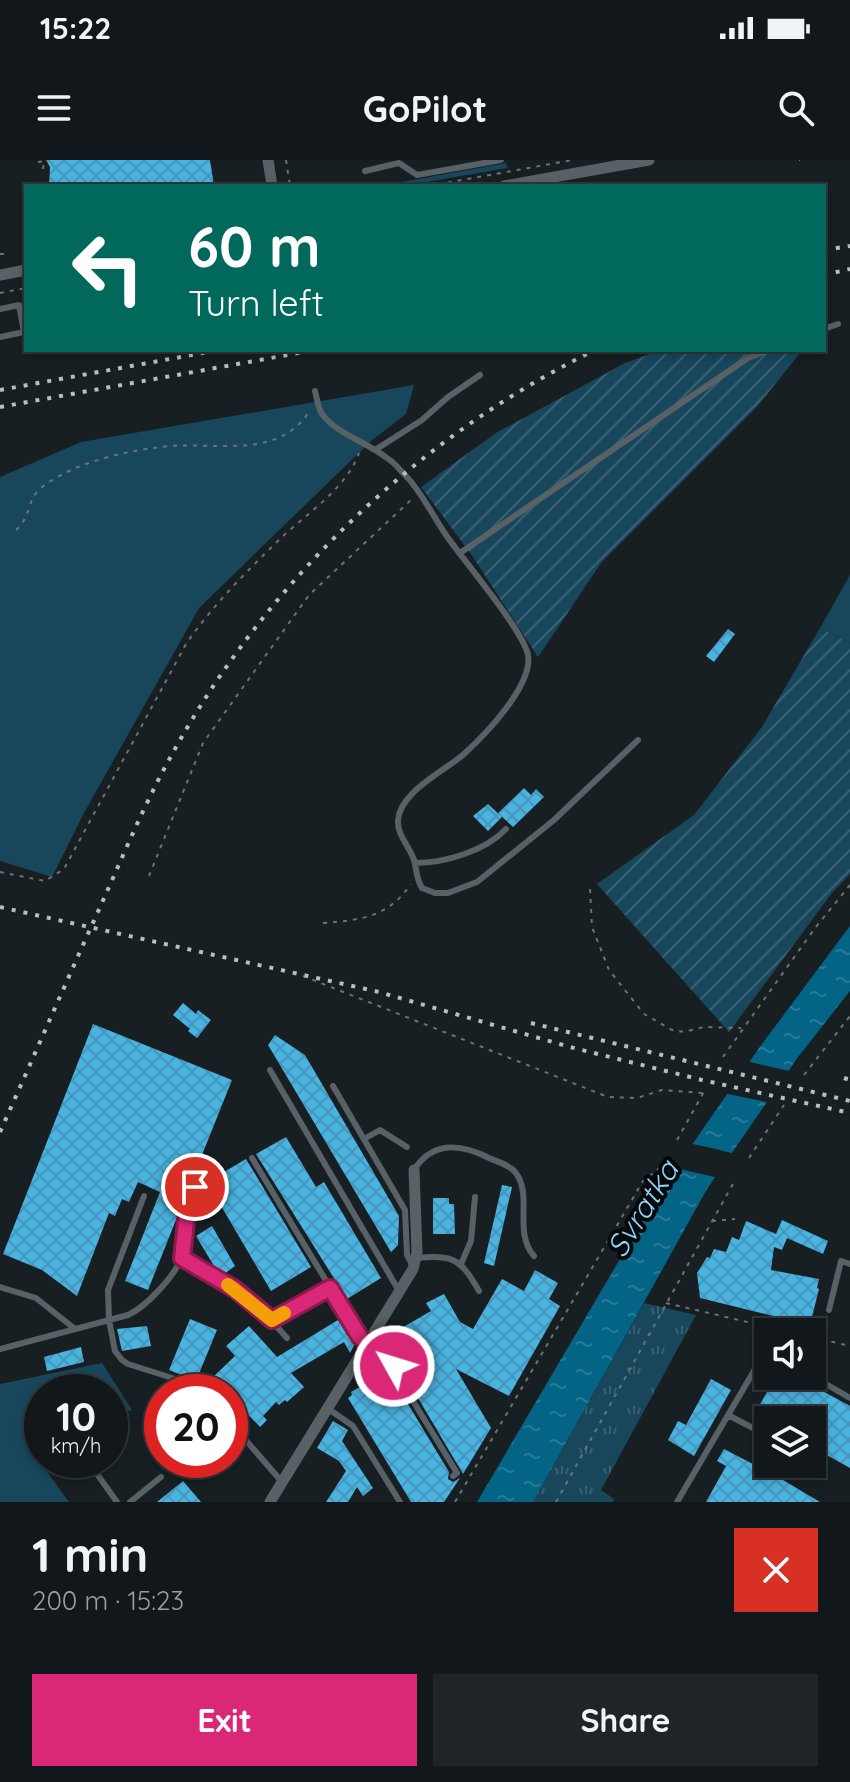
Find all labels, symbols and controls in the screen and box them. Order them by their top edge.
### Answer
text: 15:22 [40,9,111,47]
icon: menu [32,86,76,130]
text: GoPilot [363,86,487,131]
icon: search [774,86,818,130]
text: 60 m [188,211,321,281]
icon: left [56,216,160,320]
text: Turn left [188,280,324,325]
water label: Svratka [598,1152,687,1264]
pin [161,1153,229,1221]
icon: arrive [173,1165,217,1209]
map controls [754,1318,826,1478]
button: sound [754,1318,826,1390]
position arrow [352,1324,436,1408]
speed limit sign: 20 [144,1374,248,1478]
text: 10 [56,1391,96,1441]
button: layers [754,1406,826,1478]
text: km/h [51,1433,101,1458]
text: 1 min [32,1524,148,1584]
button: close [734,1528,818,1612]
text: 200 m · 15:23 [32,1584,184,1617]
button: Exit [32,1674,417,1766]
button: Share [433,1674,818,1766]

